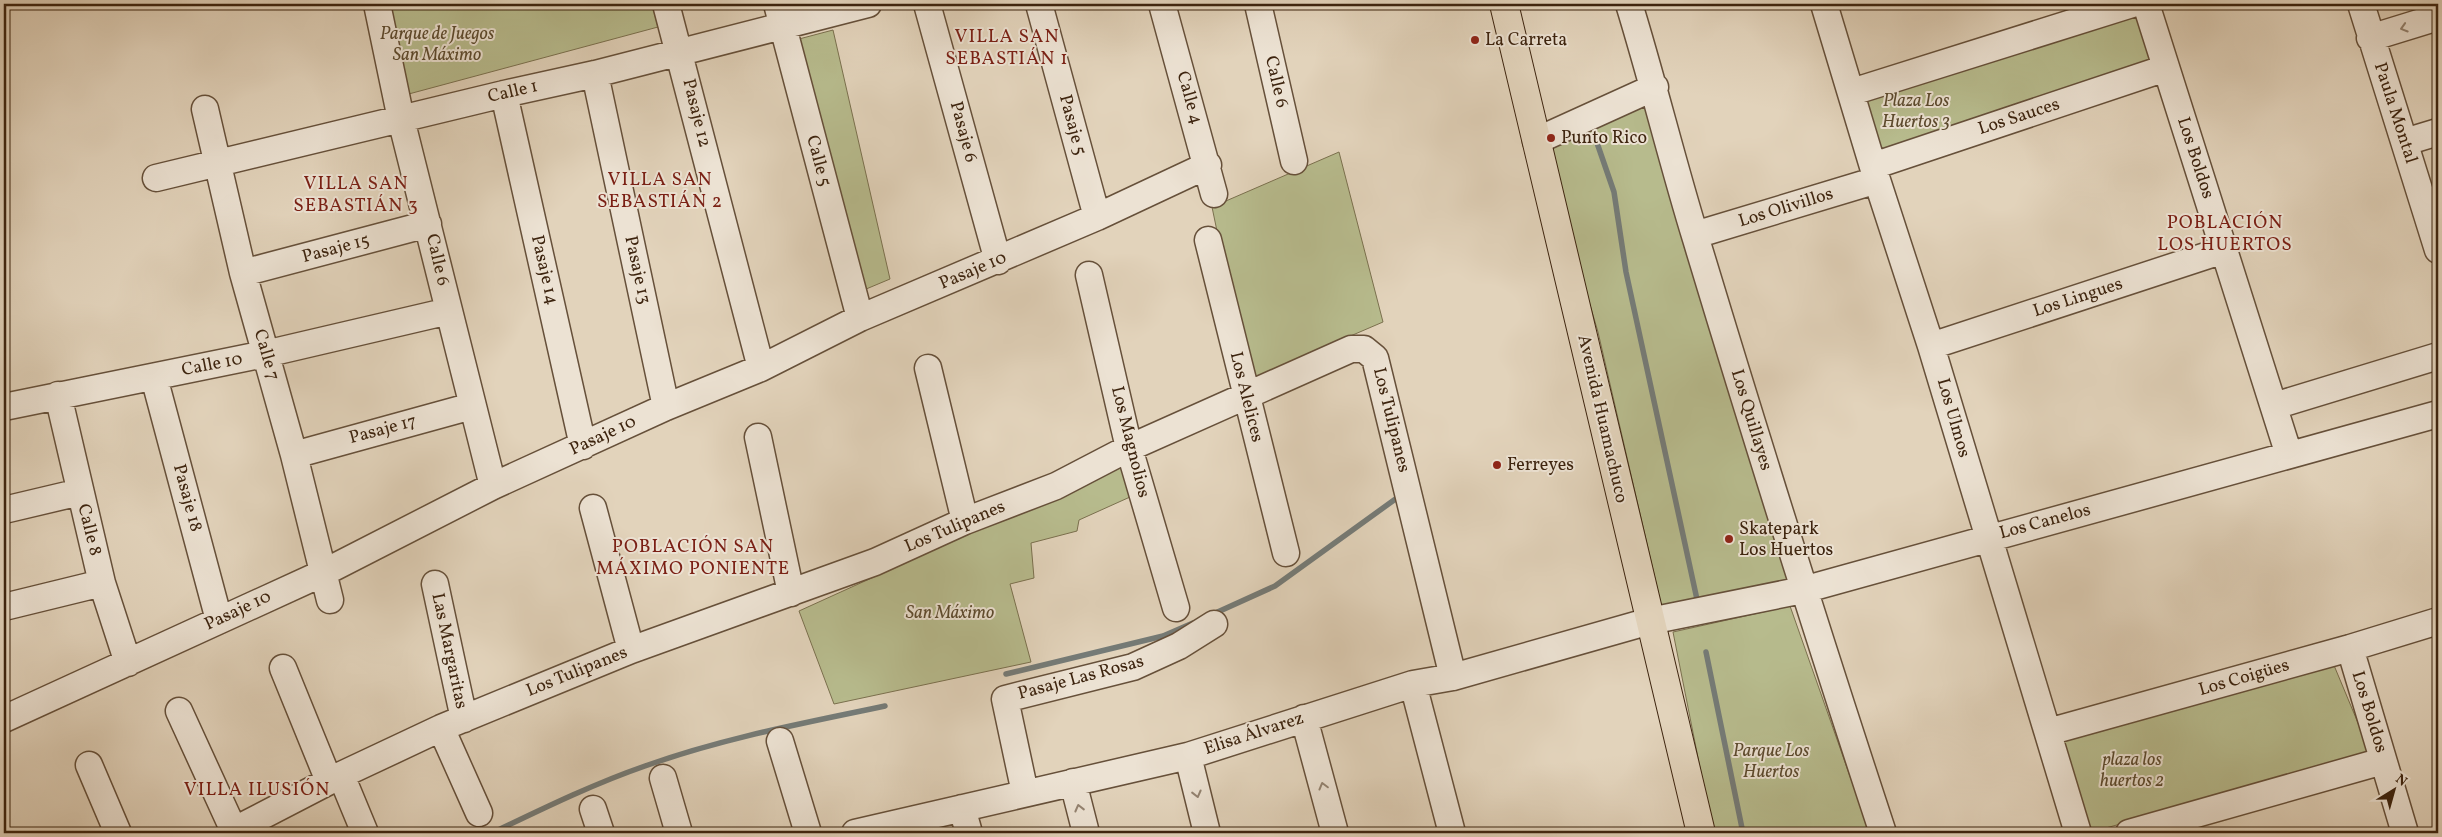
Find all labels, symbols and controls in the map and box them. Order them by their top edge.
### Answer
park label: Parque de Juegos San Máximo [380,22,495,68]
one-way arrow [2401,22,2409,32]
district label: VILLA SAN SEBASTIÁN 1 [945,24,1069,72]
place label: La Carreta [1485,28,1567,53]
marker: La Carreta [1469,34,1481,46]
street label: Calle 6 [1258,53,1294,111]
street label: Paula Montal [2367,59,2423,167]
street label: Calle 4 [1169,68,1209,128]
street label: Calle 1 [486,74,540,110]
street label: Pasaje 12 [675,76,717,150]
park label: Plaza Los Huertos 3 [1882,89,1950,135]
street label: Pasaje 5 [1052,92,1092,158]
street label: Los Sauces [1975,92,2063,142]
street label: Pasaje 6 [943,99,983,165]
street label: Los Boldos [2170,114,2220,202]
place label: Punto Rico [1561,126,1647,151]
marker: Punto Rico [1545,132,1557,144]
street label: Calle 5 [799,133,837,189]
district label: VILLA SAN SEBASTIÁN 2 [597,167,723,215]
district label: VILLA SAN SEBASTIÁN 3 [293,171,419,219]
street label: Los Olivillos [1736,182,1836,234]
district label: POBLACIÓN LOS HUERTOS [2157,210,2293,258]
street label: Pasaje 15 [299,228,373,270]
street label: Calle 6 [419,231,455,289]
street label: Pasaje 14 [524,233,564,307]
street label: Pasaje 13 [618,233,656,307]
street label: Pasaje 10 [935,246,1011,296]
street label: Los Lingues [2030,272,2126,324]
street label: Calle 7 [247,326,285,384]
street label: Avenida Huamachuco [1570,332,1634,506]
street label: Calle 10 [179,347,245,383]
street label: Los Alelices [1223,349,1269,445]
street label: Los Tulipanes [1366,365,1416,475]
street label: Los Quillayes [1724,366,1778,474]
street label: Los Ulmos [1930,375,1976,461]
street label: Los Magnolios [1104,384,1156,500]
street label: Pasaje 17 [346,409,420,451]
street label: Pasaje 10 [565,410,641,462]
place label: Ferreyes [1507,453,1574,478]
marker: Ferreyes [1491,459,1503,471]
street label: Pasaje 18 [166,461,208,535]
street label: Los Tulipanes [901,495,1009,559]
street label: Los Canelos [1997,498,2093,546]
street label: Calle 8 [70,501,108,559]
place label: Skatepark Los Huertos [1739,517,1833,563]
marker: Skatepark Los Huertos [1723,533,1735,545]
district label: POBLACIÓN SAN MÁXIMO PONIENTE [596,534,790,582]
street label: Pasaje 10 [200,585,276,637]
street label: Las Margaritas [425,591,473,711]
park label: San Máximo [906,601,994,626]
street label: Los Tulipanes [523,640,631,704]
street label: Pasaje Las Rosas [1015,649,1147,707]
street label: Los Coigües [2196,653,2292,703]
street label: Los Boldos [2345,668,2393,756]
street label: Elisa Álvarez [1201,706,1307,762]
park label: Parque Los Huertos [1733,739,1810,785]
park label: plaza los huertos 2 [2100,748,2164,794]
north arrow [2370,764,2420,814]
text: N [2391,770,2411,791]
district label: VILLA ILUSIÓN [184,777,330,803]
one-way arrow [1318,783,1328,791]
one-way arrow [1191,790,1202,799]
one-way arrow [1074,803,1085,812]

